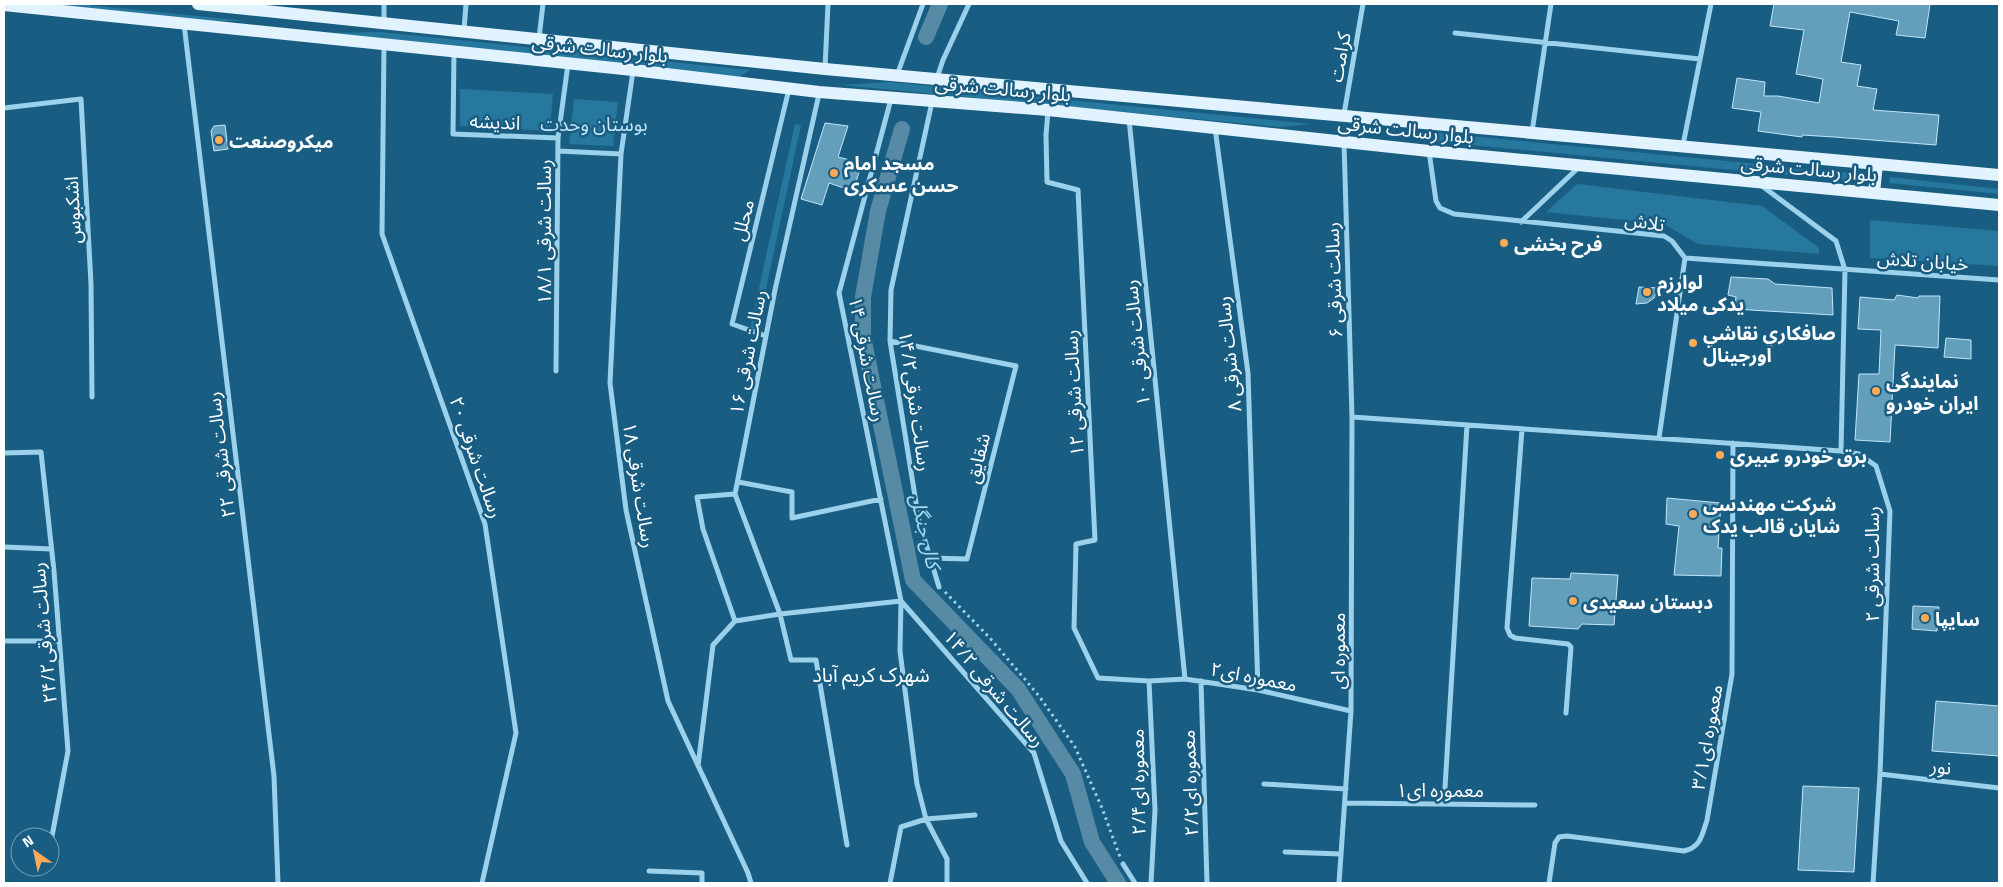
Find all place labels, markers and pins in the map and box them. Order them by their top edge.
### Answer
place label: میکروصنعت [229,126,333,155]
marker: میکروصنعت [213,134,225,146]
place label: مسجد امام حسن عسکری [844,148,959,199]
marker: مسجد امام حسن عسکری [828,167,840,179]
place label: فرح بخشی [1514,229,1602,258]
marker: فرح بخشی [1498,237,1510,249]
place label: لوارزم یدکی میلاد [1657,267,1744,318]
marker: لوارزم یدکی میلاد [1641,286,1653,298]
place label: صافكاري نقاشي اورجينال [1703,318,1836,369]
marker: صافكاري نقاشي اورجينال [1687,337,1699,349]
place label: نمایندگی ایران خودرو [1886,366,1979,417]
marker: نمایندگی ایران خودرو [1870,385,1882,397]
place label: برق خودرو عبیری [1730,441,1867,470]
marker: برق خودرو عبیری [1714,449,1726,461]
place label: شرکت مهندسی شایان قالب یدک [1703,489,1840,540]
marker: شرکت مهندسی شایان قالب یدک [1687,508,1699,520]
place label: دبستان سعیدی [1583,587,1713,616]
marker: دبستان سعیدی [1567,595,1579,607]
place label: سایپا [1935,604,1980,633]
marker: سایپا [1919,612,1931,624]

